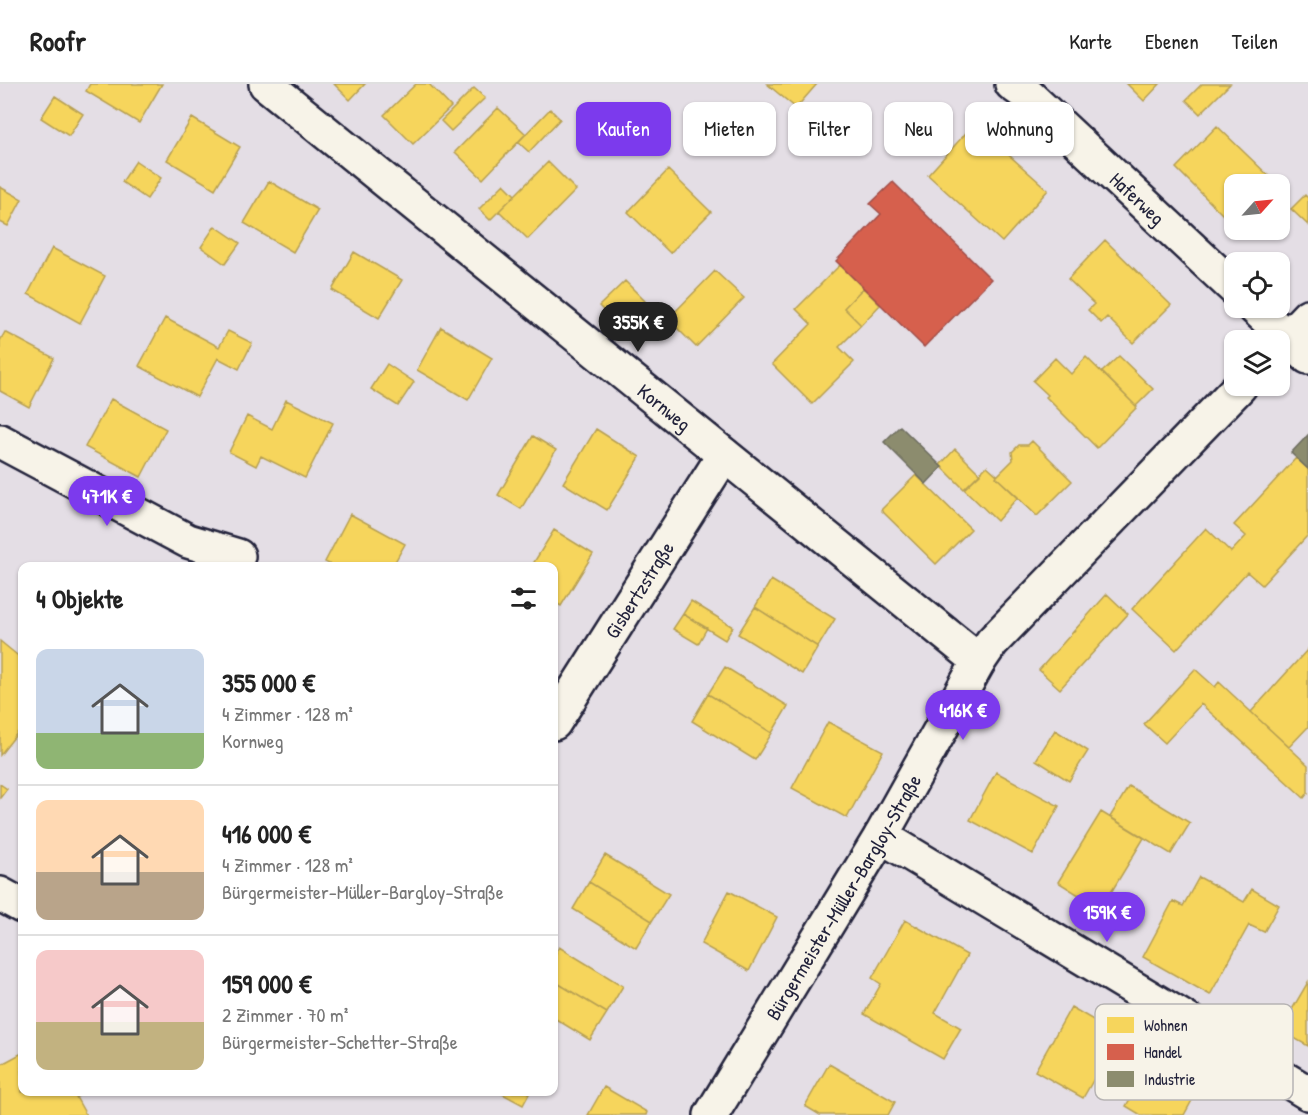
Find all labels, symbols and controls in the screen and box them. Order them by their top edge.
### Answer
text: Roofr [30,22,86,60]
text: Karte [1069,27,1112,56]
text: Ebenen [1145,27,1199,56]
text: Teilen [1232,27,1278,56]
chip: Kaufen [576,102,671,156]
chip: Mieten [683,102,776,156]
chip: Filter [788,102,872,156]
chip: Neu [884,102,953,156]
chip: Wohnung [965,102,1074,156]
street label: Haferweg [1104,165,1171,231]
north arrow [1224,174,1290,240]
map controls [1224,174,1290,396]
button: locate [1224,252,1290,318]
pin: 355K € [589,302,687,353]
text: 355K € [613,308,663,335]
button: layers [1224,330,1290,396]
street label: Kornweg [632,377,697,437]
pin: 471K € [58,476,156,527]
text: 471K € [82,482,132,509]
street label: Gisbertzstraße [598,536,679,643]
text: 4 Objekte [36,581,123,616]
icon: filters [507,582,540,615]
text: 355 000 € [222,665,315,700]
icon: home [84,673,156,745]
pin: 416K € [914,690,1012,741]
text: 416K € [939,696,987,723]
text: 4 Zimmer · 128 m² [222,700,353,727]
text: Kornweg [222,727,283,754]
street label: Bürgermeister-Müller-Bargloy-Straße [759,769,927,1025]
text: 416 000 € [222,816,311,851]
icon: home [84,824,156,896]
text: 4 Zimmer · 128 m² [222,851,353,878]
text: Bürgermeister-Müller-Bargloy-Straße [222,878,504,905]
pin: 159K € [1058,892,1156,943]
text: 159K € [1083,898,1131,925]
text: 159 000 € [222,966,311,1001]
icon: home [84,974,156,1046]
text: 2 Zimmer · 70 m² [222,1001,348,1028]
legend [1095,1004,1293,1100]
text: Wohnen [1144,1014,1188,1036]
text: Bürgermeister-Schetter-Straße [222,1028,458,1055]
text: Handel [1144,1041,1183,1063]
text: Industrie [1144,1068,1196,1090]

